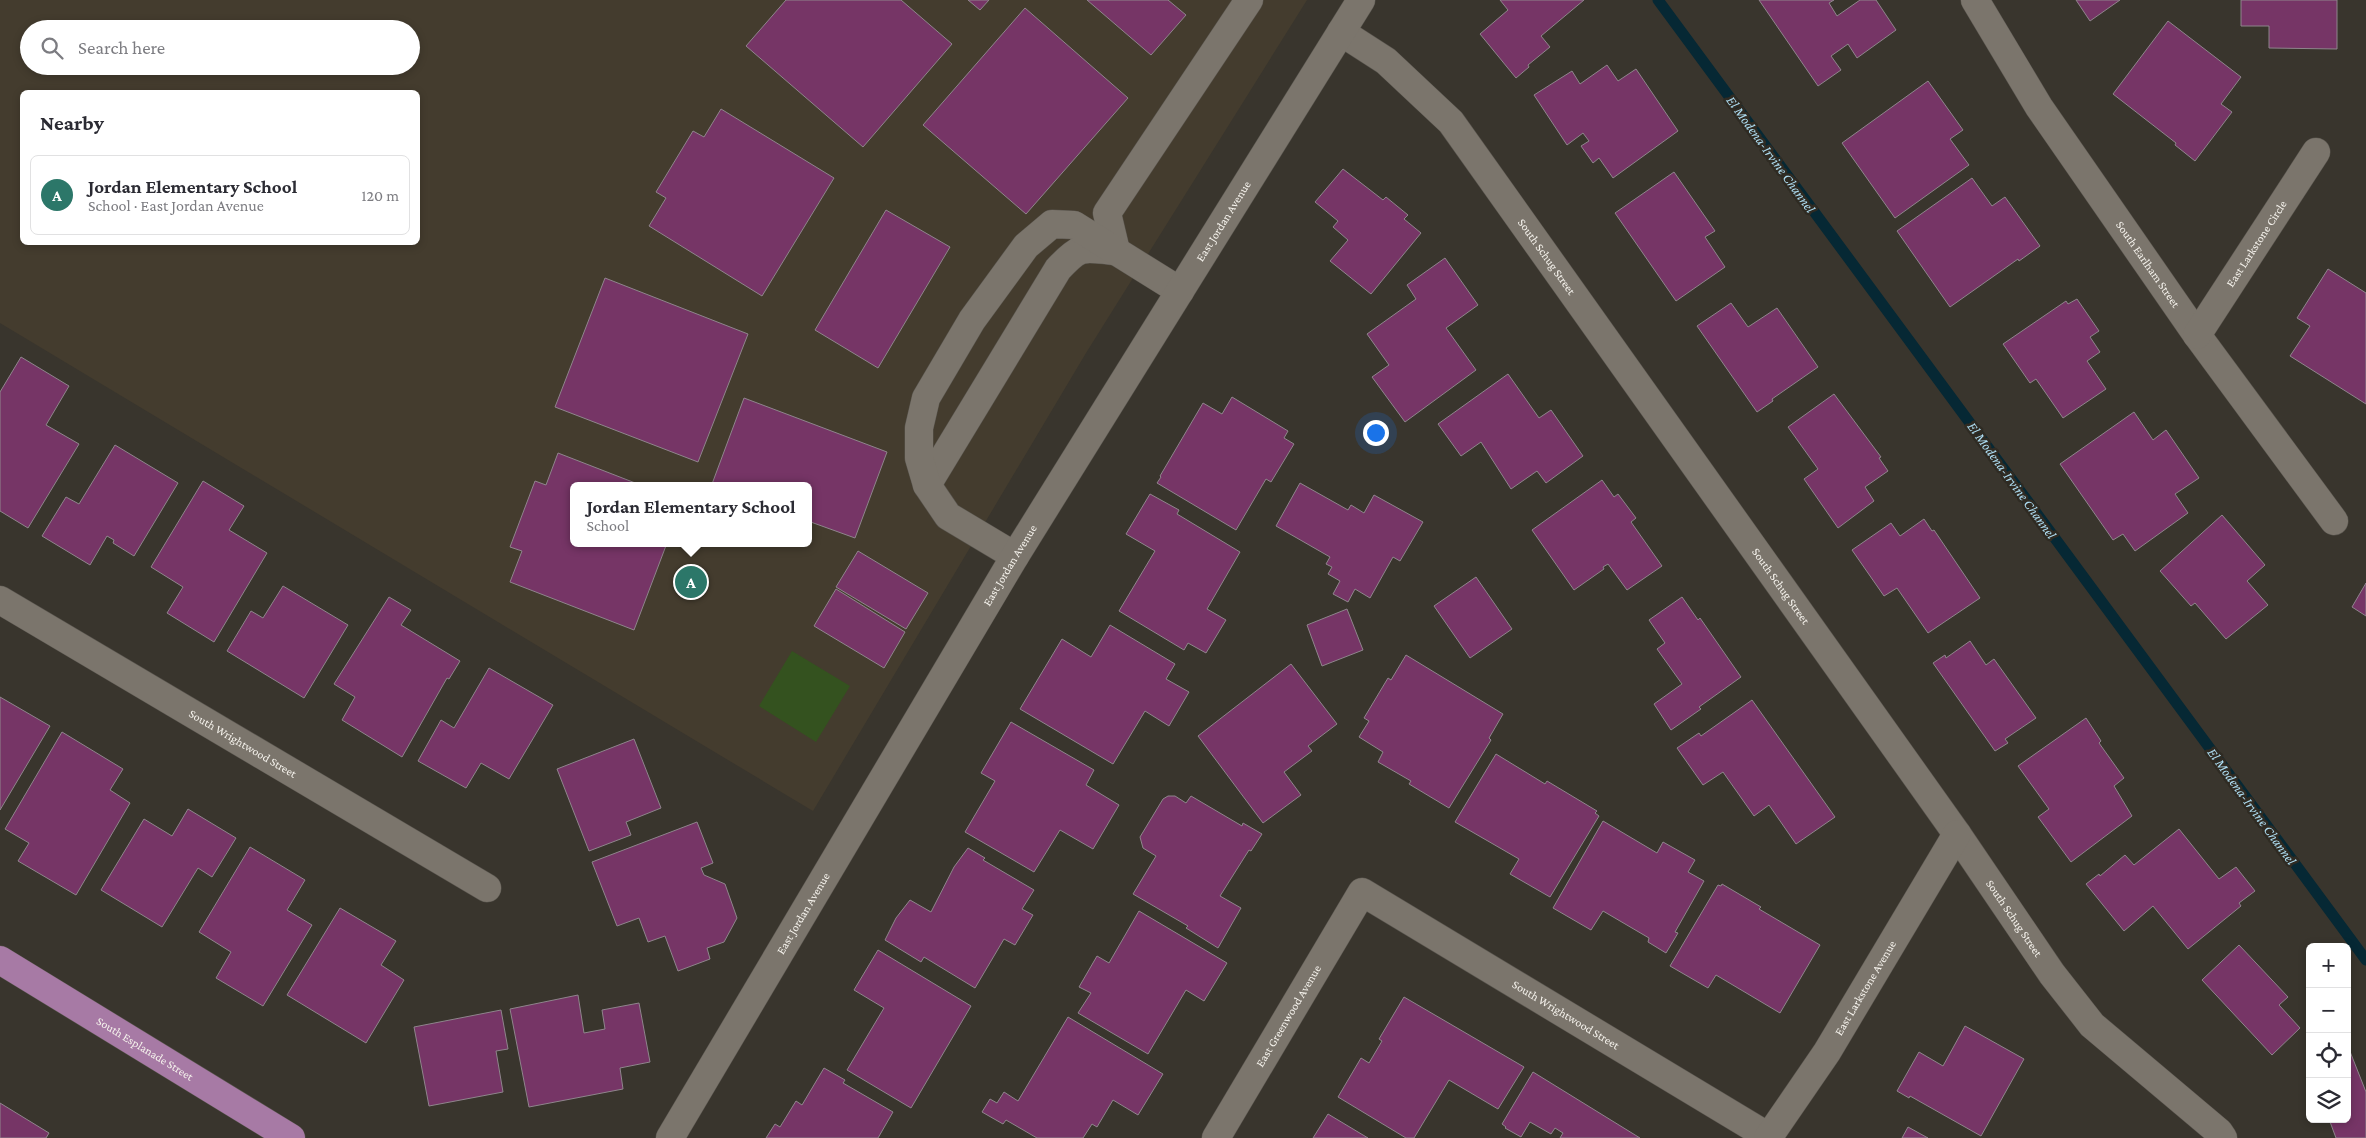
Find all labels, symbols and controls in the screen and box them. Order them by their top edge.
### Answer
search box [20,20,420,75]
icon: search [38,34,66,62]
text: Search here [78,37,165,58]
water label: El Modena-Irvine Channel [1723,92,1819,216]
text: Nearby [40,111,104,135]
text: Jordan Elementary School [88,176,297,197]
street label: East Jordan Avenue [1193,178,1254,264]
text: A [52,187,62,204]
text: 120 m [361,187,399,204]
text: School · East Jordan Avenue [88,197,264,214]
street label: East Larkstone Circle [2223,198,2290,290]
street label: South Schug Street [1515,216,1579,298]
street label: South Earlham Street [2113,218,2183,311]
water label: El Modena-Irvine Channel [1964,418,2060,542]
your location [1363,420,1389,446]
popup [570,482,812,547]
text: Jordan Elementary School [586,496,796,517]
text: School [586,517,629,534]
street label: East Jordan Avenue [980,522,1040,608]
street label: South Schug Street [1749,545,1813,628]
pin: A [675,563,707,601]
street label: South Wrightwood Street [186,706,300,781]
water label: El Modena-Irvine Channel [2204,744,2300,868]
street label: East Jordan Avenue [773,870,833,957]
street label: South Schug Street [1983,877,2046,960]
street label: East Larkstone Avenue [1831,938,1899,1038]
map controls [2306,943,2351,1123]
button: + [2306,943,2351,988]
street label: East Greenwood Avenue [1253,962,1324,1069]
street label: South Wrightwood Street [1510,977,1623,1053]
button: − [2306,988,2351,1033]
street label: South Esplanade Street [94,1014,197,1084]
button: locate [2306,1033,2351,1078]
button: layers [2306,1078,2351,1123]

